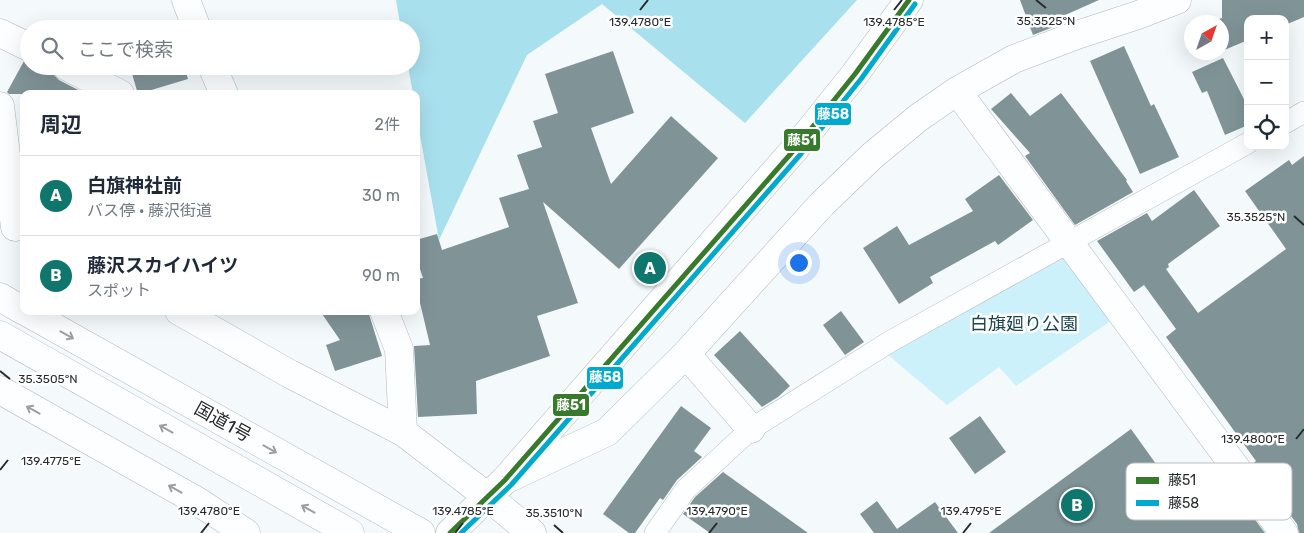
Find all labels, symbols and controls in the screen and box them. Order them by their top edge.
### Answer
text: 35.3525°N [1017,14,1075,28]
text: 139.4780°E [609,15,671,29]
text: 139.4785°E [863,15,925,29]
north arrow [1184,15,1229,60]
map controls [1244,15,1289,150]
button: + [1244,15,1289,60]
search box [20,20,420,75]
icon: search [38,34,66,62]
text: ここで検索 [78,38,173,61]
button: − [1244,60,1289,105]
line badge: 藤58 [814,102,852,126]
button: locate [1244,105,1289,150]
text: 藤58 [817,106,849,123]
text: 周辺 [40,112,82,137]
text: 2件 [375,115,400,134]
line badge: 藤51 [783,128,821,152]
text: 藤51 [787,132,817,149]
text: 白旗神社前 [87,174,182,197]
text: A [50,186,62,205]
text: 30 m [362,186,400,205]
text: バス停 · 藤沢街道 [87,201,212,220]
text: 35.3525°N [1227,210,1285,224]
pin: A [634,249,666,287]
your location [786,250,812,276]
text: 藤沢スカイハイツ [87,254,238,277]
text: B [50,266,62,285]
text: 90 m [362,266,400,285]
text: スポット [87,281,151,300]
park label: 白旗廻り公園 [970,313,1078,335]
one-way arrow [60,330,75,340]
line badge: 藤58 [586,366,624,390]
text: 藤58 [589,369,621,386]
text: 35.3505°N [18,372,78,386]
line badge: 藤51 [552,393,590,417]
street label: 国道1号 [191,397,255,447]
text: 藤51 [556,397,586,414]
one-way arrow [26,405,41,415]
one-way arrow [160,424,174,434]
text: 139.4800°E [1221,432,1285,446]
one-way arrow [263,444,277,454]
text: 139.4775°E [21,454,81,468]
legend [1126,463,1292,520]
text: 藤51 [1168,472,1196,489]
one-way arrow [168,484,183,494]
pin: B [1061,486,1093,524]
text: 藤58 [1168,495,1199,512]
text: 139.4780°E [178,504,240,518]
one-way arrow [300,504,315,514]
text: 139.4785°E [432,504,494,518]
text: 139.4790°E [686,504,748,518]
text: 139.4795°E [940,504,1002,518]
text: 35.3510°N [525,506,583,520]

